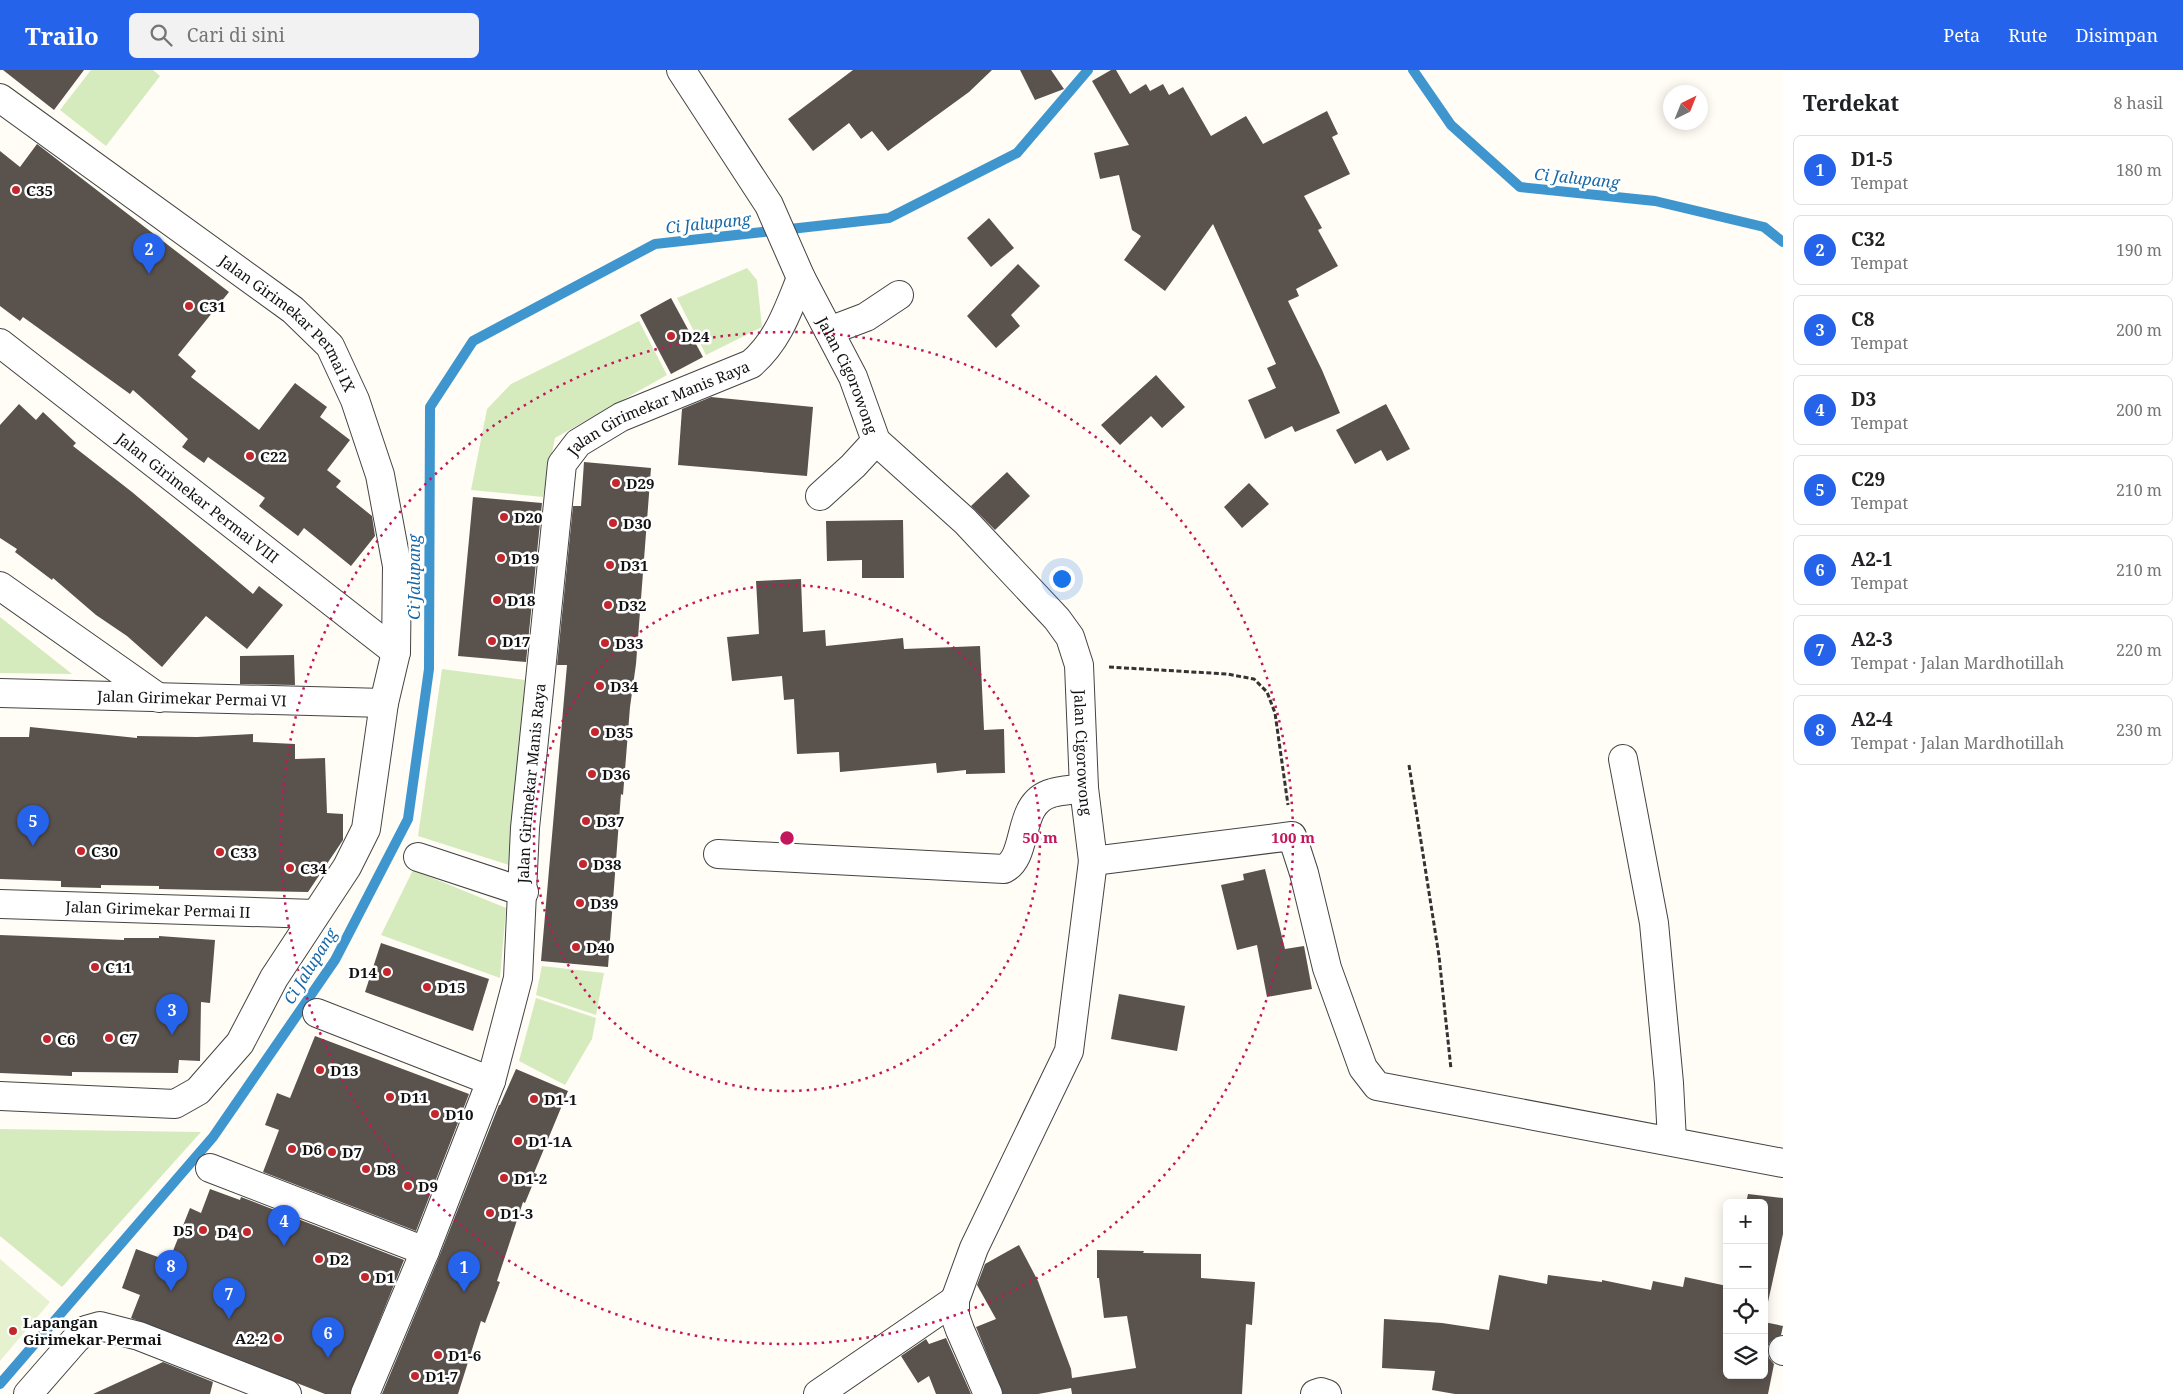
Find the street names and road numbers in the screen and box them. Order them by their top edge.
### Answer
street label: Jalan Girimekar Permai IX [215,250,360,395]
street label: Jalan Cigorowong [813,312,883,436]
street label: Jalan Girimekar Manis Raya [562,356,752,460]
street label: Jalan Girimekar Permai VIII [112,427,283,567]
street label: Jalan Girimekar Manis Raya [512,682,550,885]
street label: Jalan Girimekar Permai VI [96,686,287,710]
street label: Jalan Cigorowong [1070,688,1097,817]
street label: Jalan Girimekar Permai II [64,896,251,922]

